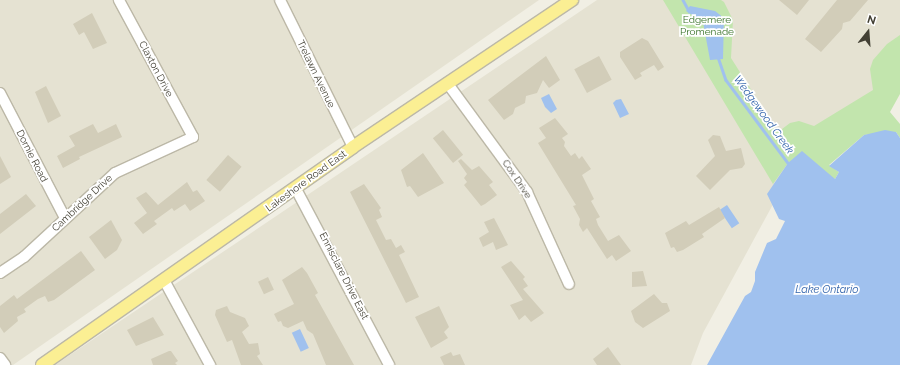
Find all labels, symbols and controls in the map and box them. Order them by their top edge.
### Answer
north arrow [848,12,888,52]
park label: Edgemere Promenade [680,13,734,36]
text: N [866,13,878,27]
street label: Trelawn Avenue [294,38,338,110]
street label: Claxton Drive [136,39,176,99]
water label: Wedgewood Creek [730,73,796,157]
street label: Dornie Road [14,128,50,184]
street label: Lakeshore Road East [263,148,349,214]
street label: Cox Drive [500,157,534,201]
street label: Cambridge Drive [49,172,115,234]
street label: Ennisclare Drive East [317,230,371,322]
water label: Lake Ontario [795,283,859,297]

